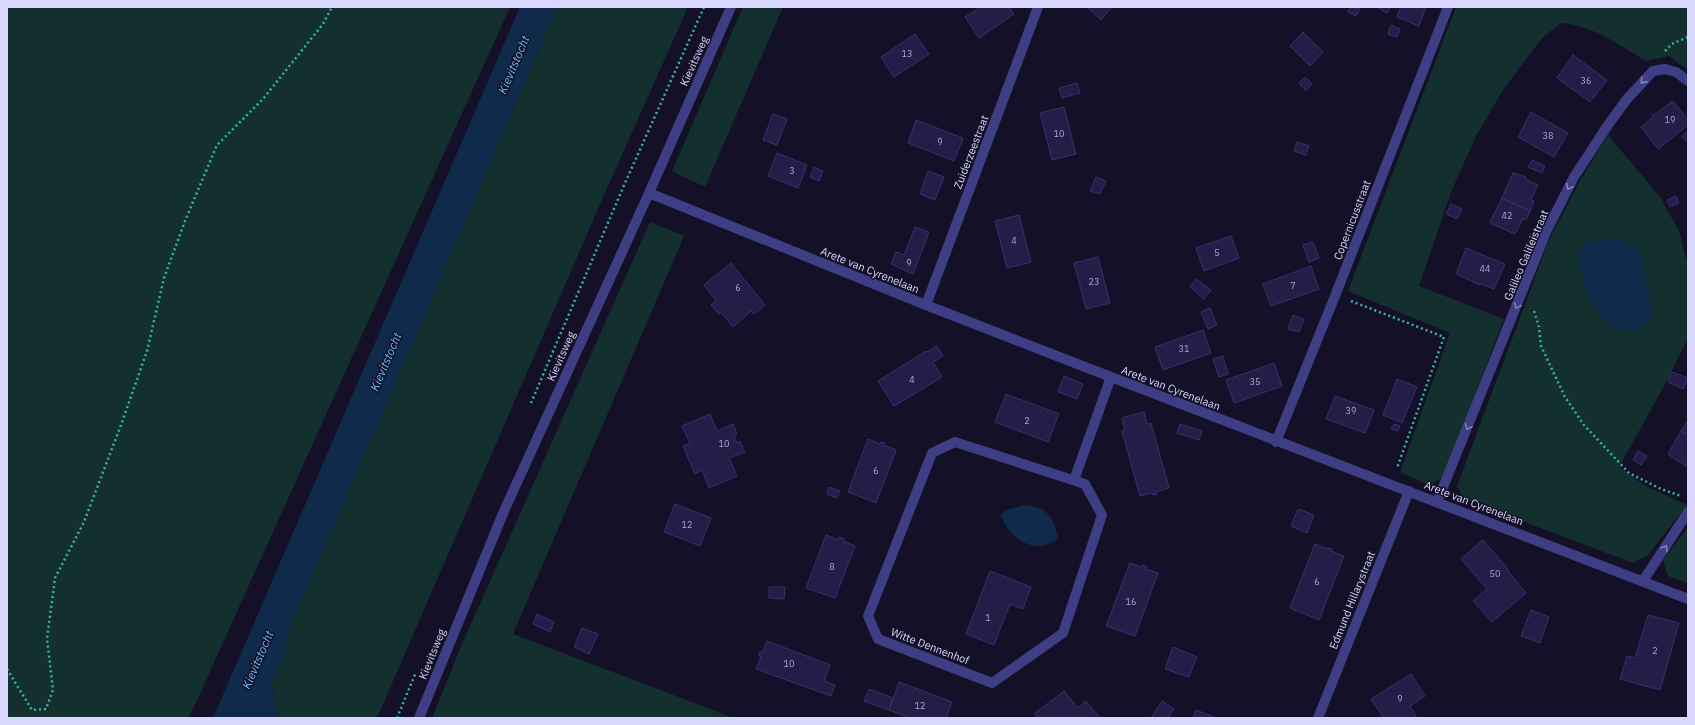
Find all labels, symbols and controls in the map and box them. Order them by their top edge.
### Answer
water label: Kievitstocht [495,32,533,96]
street label: Kievitsweg [677,34,711,88]
house number: 13 [902,48,912,59]
house number: 36 [1581,75,1591,86]
one-way arrow [1641,76,1648,84]
street label: Zuiderzeestraat [951,113,991,191]
house number: 19 [1665,114,1675,125]
house number: 10 [1054,128,1064,139]
house number: 38 [1543,130,1553,141]
house number: 9 [937,136,943,147]
house number: 3 [789,165,795,176]
street label: Copernicusstraat [1330,178,1374,262]
one-way arrow [1566,183,1574,191]
street label: Galileo Galileistraat [1501,208,1551,302]
house number: 42 [1502,210,1512,221]
house number: 4 [1011,235,1017,246]
street label: Arete van Cyrenelaan [819,244,921,296]
house number: 5 [1214,247,1220,258]
house number: 9 [906,257,912,268]
house number: 44 [1480,263,1490,274]
house number: 23 [1089,276,1099,287]
house number: 7 [1290,280,1296,291]
house number: 6 [735,282,741,293]
one-way arrow [1513,303,1521,310]
water label: Kievitstocht [367,329,405,393]
street label: Kievitsweg [544,329,578,383]
house number: 31 [1179,343,1189,354]
street label: Arete van Cyrenelaan [1119,363,1223,413]
house number: 4 [909,374,915,385]
house number: 35 [1250,376,1260,387]
house number: 39 [1346,405,1356,416]
house number: 2 [1024,415,1030,426]
one-way arrow [1464,423,1472,430]
house number: 10 [719,438,729,449]
house number: 6 [873,465,879,476]
street label: Arete van Cyrenelaan [1422,478,1526,528]
house number: 12 [682,519,692,530]
one-way arrow [1660,545,1667,552]
street label: Edmund Hillarystraat [1326,549,1378,651]
house number: 8 [829,561,835,572]
house number: 50 [1490,568,1500,579]
house number: 6 [1314,576,1320,587]
house number: 16 [1126,596,1136,607]
house number: 1 [985,612,991,623]
street label: Witte Dennenhof [889,625,972,668]
water label: Kievitstocht [239,627,277,691]
street label: Kievitsweg [416,627,449,681]
house number: 2 [1652,645,1658,656]
house number: 10 [784,658,794,669]
house number: 9 [1397,693,1403,704]
house number: 12 [915,700,925,711]

